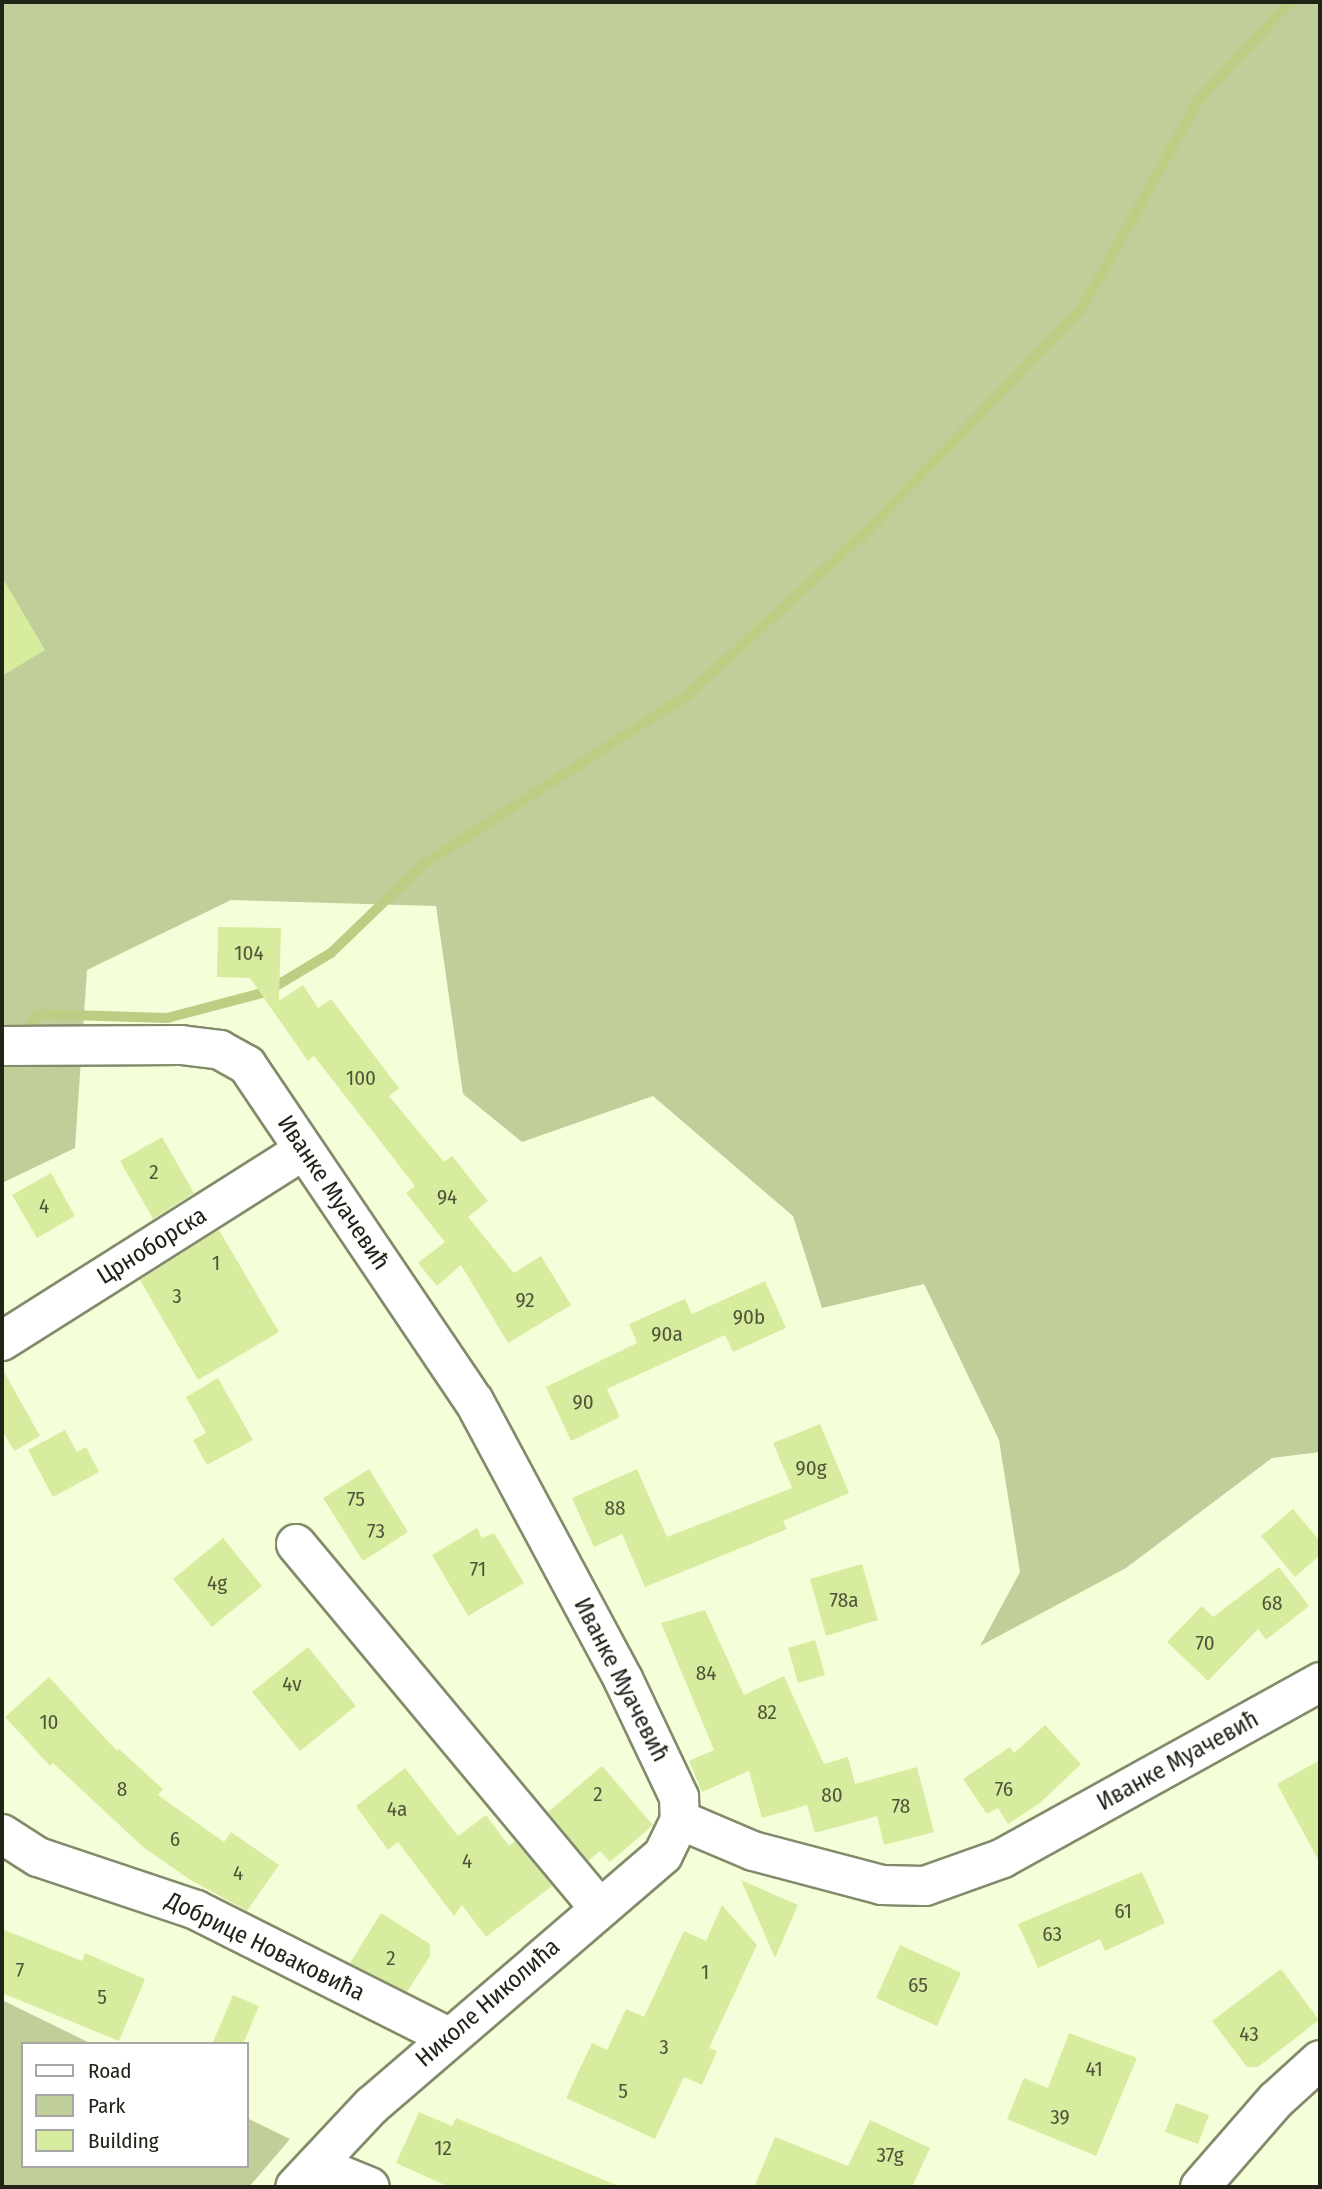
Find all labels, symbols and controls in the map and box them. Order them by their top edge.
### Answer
house number: 104 [234,940,264,966]
house number: 100 [346,1065,376,1091]
street label: Иванке Муачевић [271,1110,395,1276]
house number: 2 [149,1159,159,1185]
house number: 94 [437,1184,457,1210]
house number: 4 [39,1193,49,1219]
street label: Црноборска [92,1201,212,1291]
house number: 1 [212,1250,220,1276]
house number: 3 [172,1283,182,1309]
house number: 92 [515,1287,535,1313]
house number: 90b [733,1304,765,1330]
house number: 90a [651,1321,683,1347]
house number: 90 [572,1389,594,1415]
house number: 90g [795,1455,827,1481]
house number: 75 [347,1486,365,1512]
house number: 88 [605,1495,625,1521]
house number: 73 [367,1518,385,1544]
house number: 71 [470,1556,486,1582]
house number: 4g [207,1570,227,1596]
house number: 78a [830,1587,858,1613]
house number: 68 [1262,1590,1282,1616]
street label: Иванке Муачевић [567,1593,675,1767]
house number: 70 [1195,1630,1215,1656]
house number: 84 [696,1660,716,1686]
house number: 4v [282,1671,302,1697]
house number: 82 [757,1699,777,1725]
street label: Иванке Муачевић [1092,1705,1264,1817]
house number: 10 [39,1709,59,1735]
house number: 8 [117,1776,127,1802]
house number: 76 [995,1776,1013,1802]
house number: 2 [593,1781,603,1807]
house number: 80 [821,1782,843,1808]
house number: 78 [892,1793,910,1819]
house number: 4a [387,1796,407,1822]
house number: 6 [170,1826,180,1852]
house number: 4 [462,1848,472,1874]
house number: 4 [233,1860,243,1886]
street label: Добрице Новаковића [161,1886,369,2008]
house number: 61 [1114,1898,1132,1924]
house number: 63 [1042,1921,1062,1947]
street label: Николе Николића [410,1933,566,2073]
house number: 2 [386,1945,396,1971]
house number: 7 [16,1957,24,1983]
house number: 1 [701,1959,709,1985]
house number: 65 [908,1972,928,1998]
house number: 5 [97,1984,107,2010]
house number: 43 [1239,2021,1259,2047]
house number: 3 [659,2034,669,2060]
legend [21,2042,248,2168]
house number: 41 [1085,2056,1103,2082]
text: Road [88,2058,132,2084]
house number: 5 [618,2078,628,2104]
text: Park [88,2093,125,2119]
house number: 39 [1050,2104,1070,2130]
text: Building [88,2128,159,2154]
house number: 12 [434,2135,452,2161]
house number: 37g [876,2142,904,2168]

